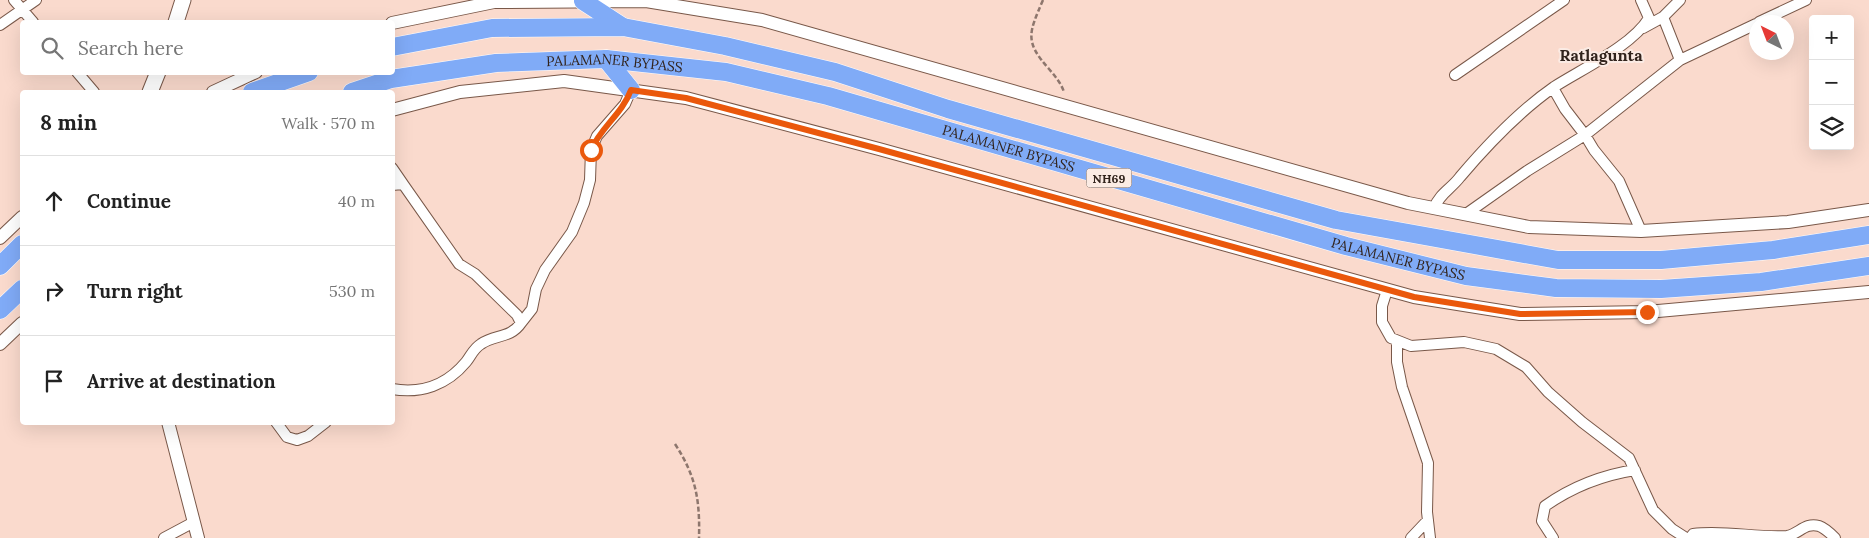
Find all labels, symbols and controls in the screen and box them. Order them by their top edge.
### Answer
north arrow [1749,15,1794,60]
map controls [1809,15,1854,150]
button: + [1809,15,1854,60]
search box [20,20,395,75]
icon: search [38,34,66,62]
text: Search here [78,36,184,60]
district label: Ratlagunta [1559,45,1643,65]
street label: PALAMANER BYPASS [546,50,684,76]
button: − [1809,60,1854,105]
button: layers [1809,105,1854,150]
text: 8 min [40,109,97,136]
text: Walk · 570 m [282,113,375,133]
street label: PALAMANER BYPASS [940,121,1077,176]
route start [580,139,603,162]
road number: NH69 [1086,168,1132,188]
icon: ahead [40,187,68,215]
text: Continue [87,189,171,213]
text: 40 m [338,191,375,211]
street label: PALAMANER BYPASS [1329,233,1467,284]
icon: right [40,277,68,305]
text: Turn right [87,279,183,303]
text: 530 m [329,281,375,301]
route end [1636,301,1659,324]
icon: arrive [40,367,68,395]
text: Arrive at destination [87,369,276,393]

